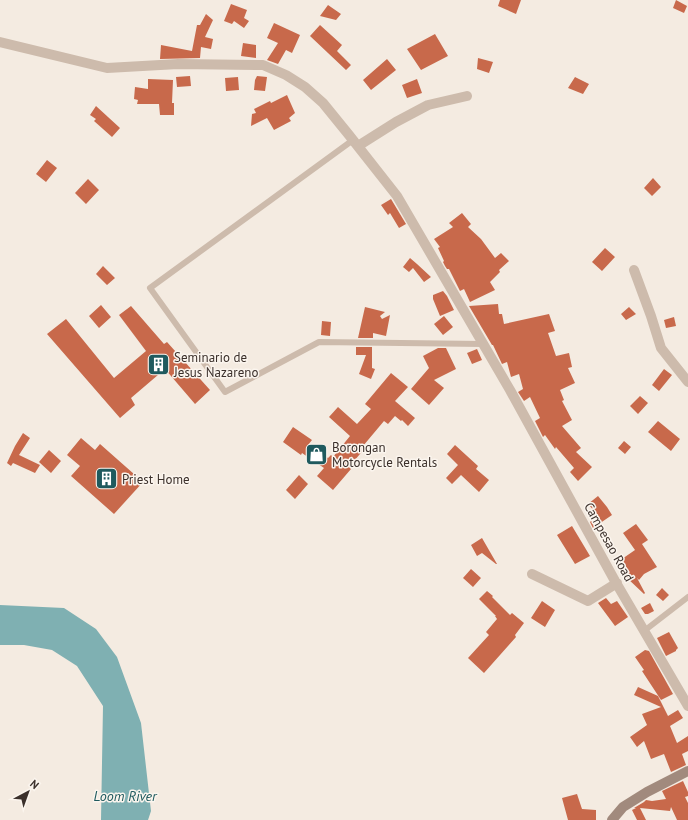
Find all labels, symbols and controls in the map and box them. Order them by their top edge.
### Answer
place label: Seminario de Jesus Nazareno [173,349,258,381]
building icon: Seminario de Jesus Nazareno [145,351,171,377]
place label: Borongan Motorcycle Rentals [332,439,437,471]
shop icon: Borongan Motorcycle Rentals [304,441,330,467]
building icon: Priest Home [94,466,120,492]
place label: Priest Home [122,471,190,488]
street label: Campesao Road [580,500,638,584]
north arrow [8,772,48,812]
text: N [27,777,42,792]
water label: Loom River [93,787,158,805]

